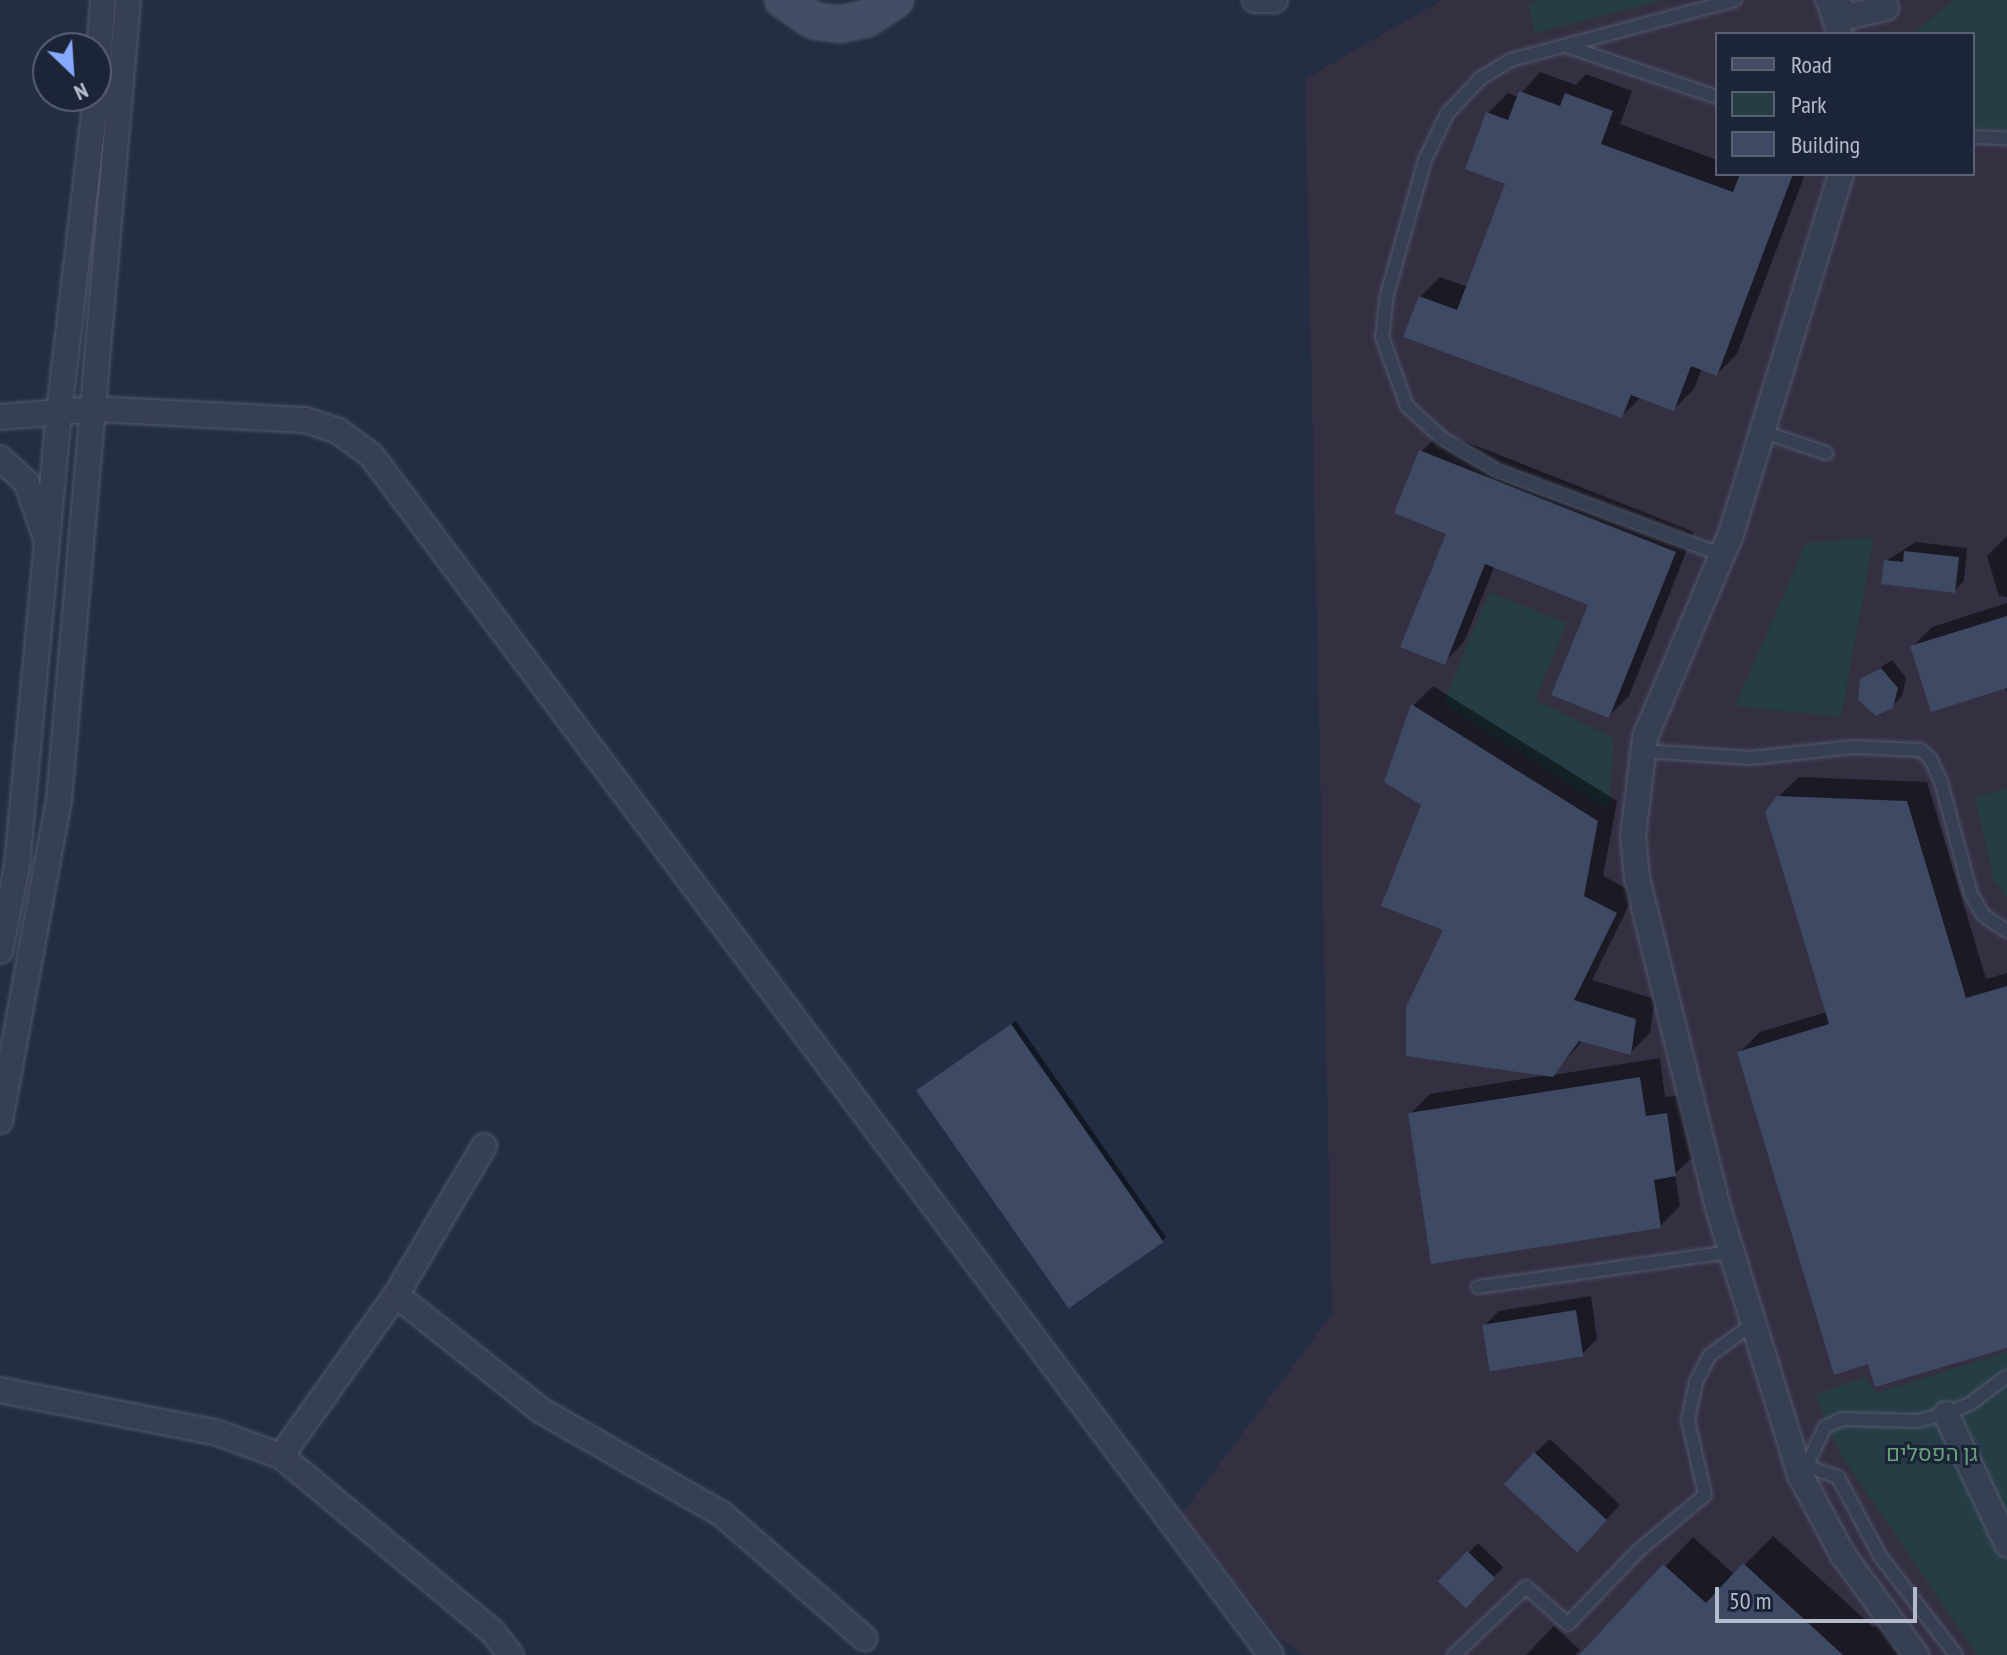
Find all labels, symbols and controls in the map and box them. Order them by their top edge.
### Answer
north arrow [32,32,112,112]
legend [1715,32,1975,176]
text: Road [1791,49,1832,80]
text: N [70,77,93,107]
text: Park [1791,89,1827,120]
text: Building [1791,129,1860,160]
park label: גן הפסלים [1886,1441,1978,1467]
scale bar [1719,1571,1921,1621]
text: 50 m [1729,1585,1771,1616]

